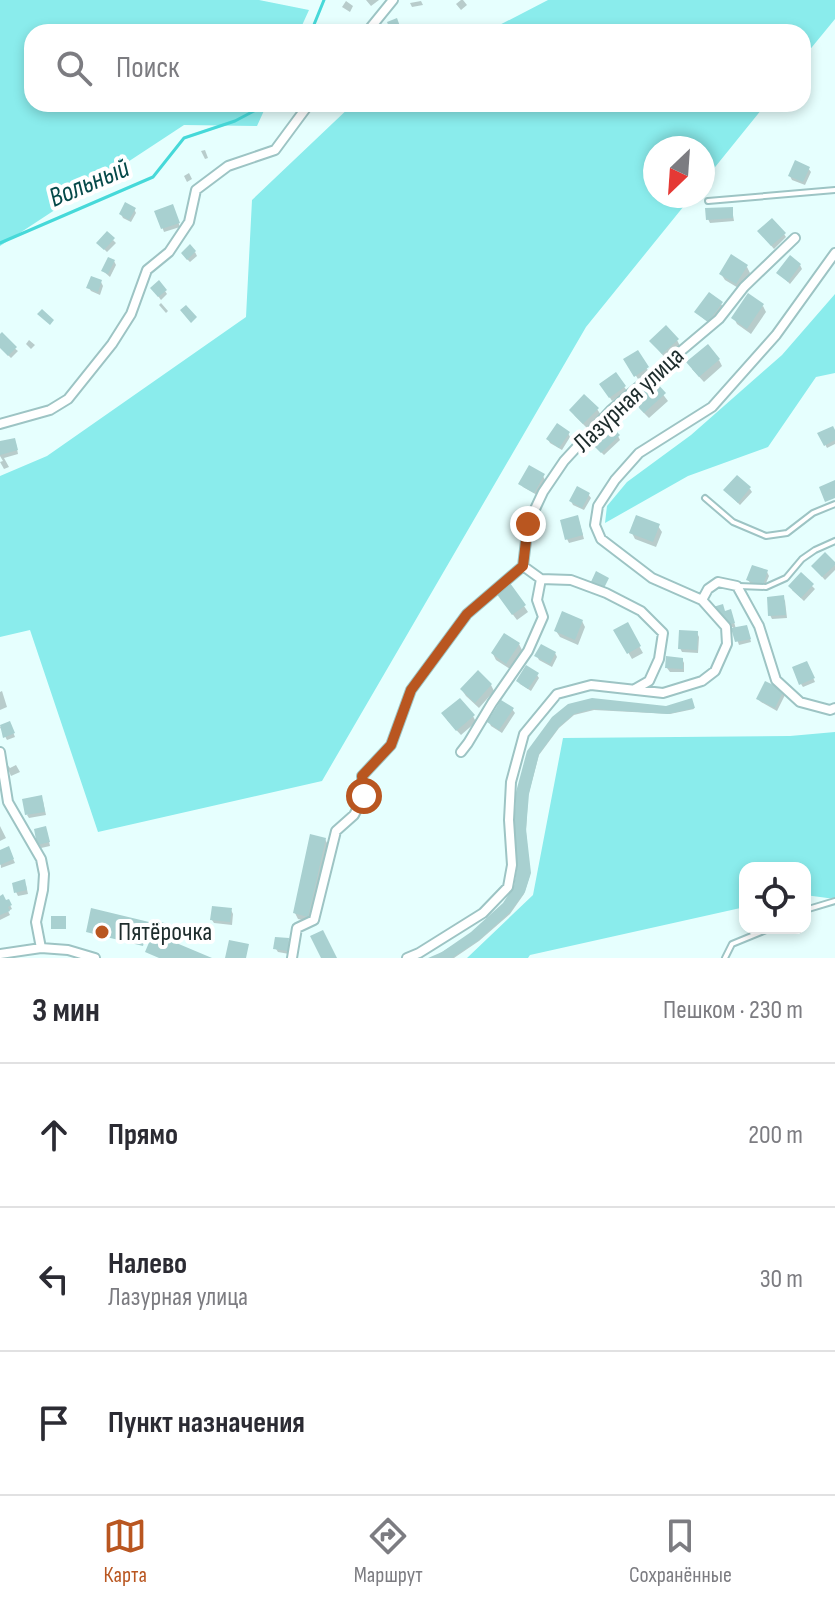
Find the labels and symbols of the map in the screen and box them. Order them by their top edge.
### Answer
north arrow [643,136,715,208]
water label: Вольный [44,151,135,215]
street label: Лазурная улица [567,341,691,459]
route end [510,506,546,542]
route start [346,778,382,814]
place label: Пятёрочка [118,917,212,948]
marker: Пятёрочка [93,923,111,941]

